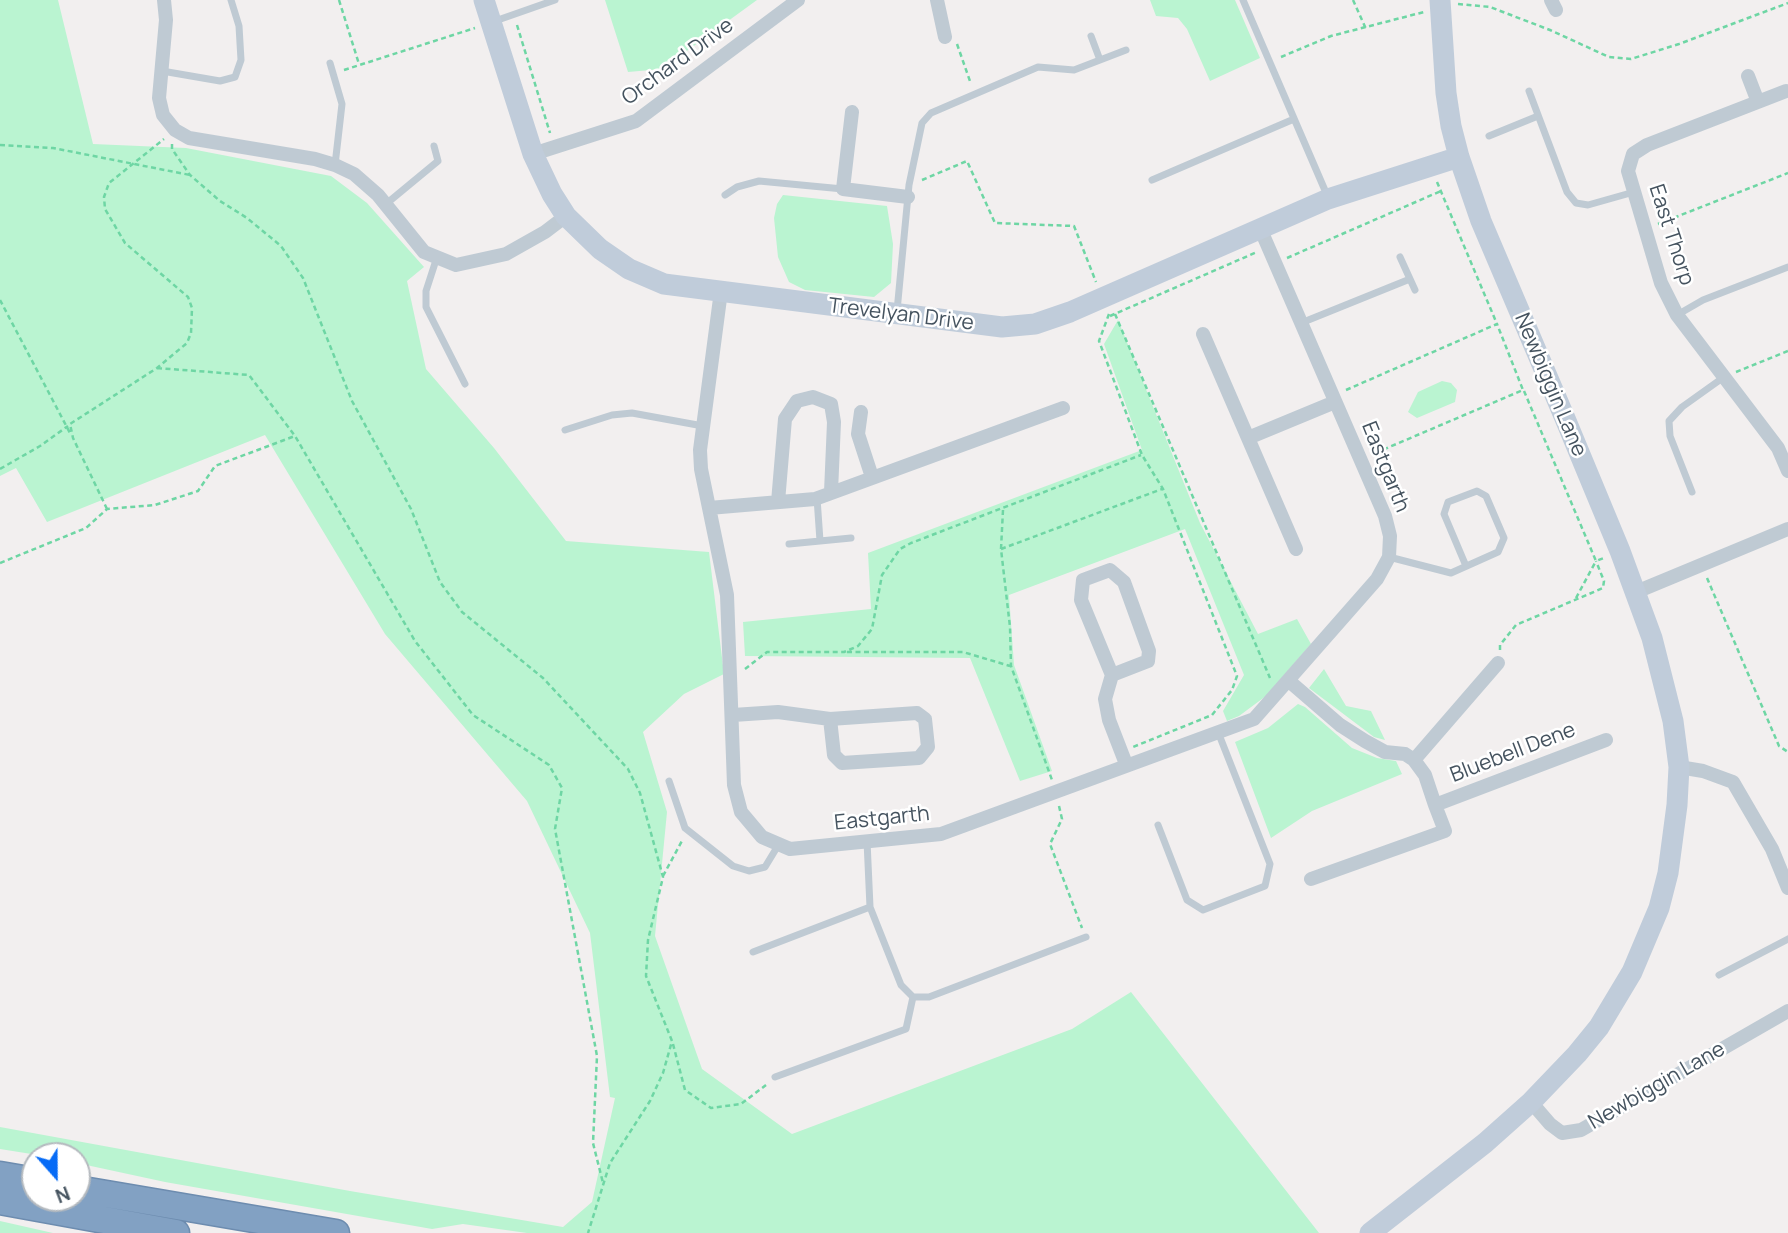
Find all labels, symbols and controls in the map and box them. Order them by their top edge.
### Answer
street label: Orchard Drive [617,13,739,111]
street label: East Thorp [1643,181,1699,289]
street label: Trevelyan Drive [827,294,975,336]
street label: Newbiggin Lane [1508,310,1592,460]
street label: Eastgarth [1355,418,1415,516]
street label: Bluebell Dene [1447,718,1579,788]
street label: Eastgarth [833,801,931,837]
street label: Newbiggin Lane [1584,1037,1730,1135]
north arrow [21,1142,91,1212]
text: N [52,1180,74,1209]

